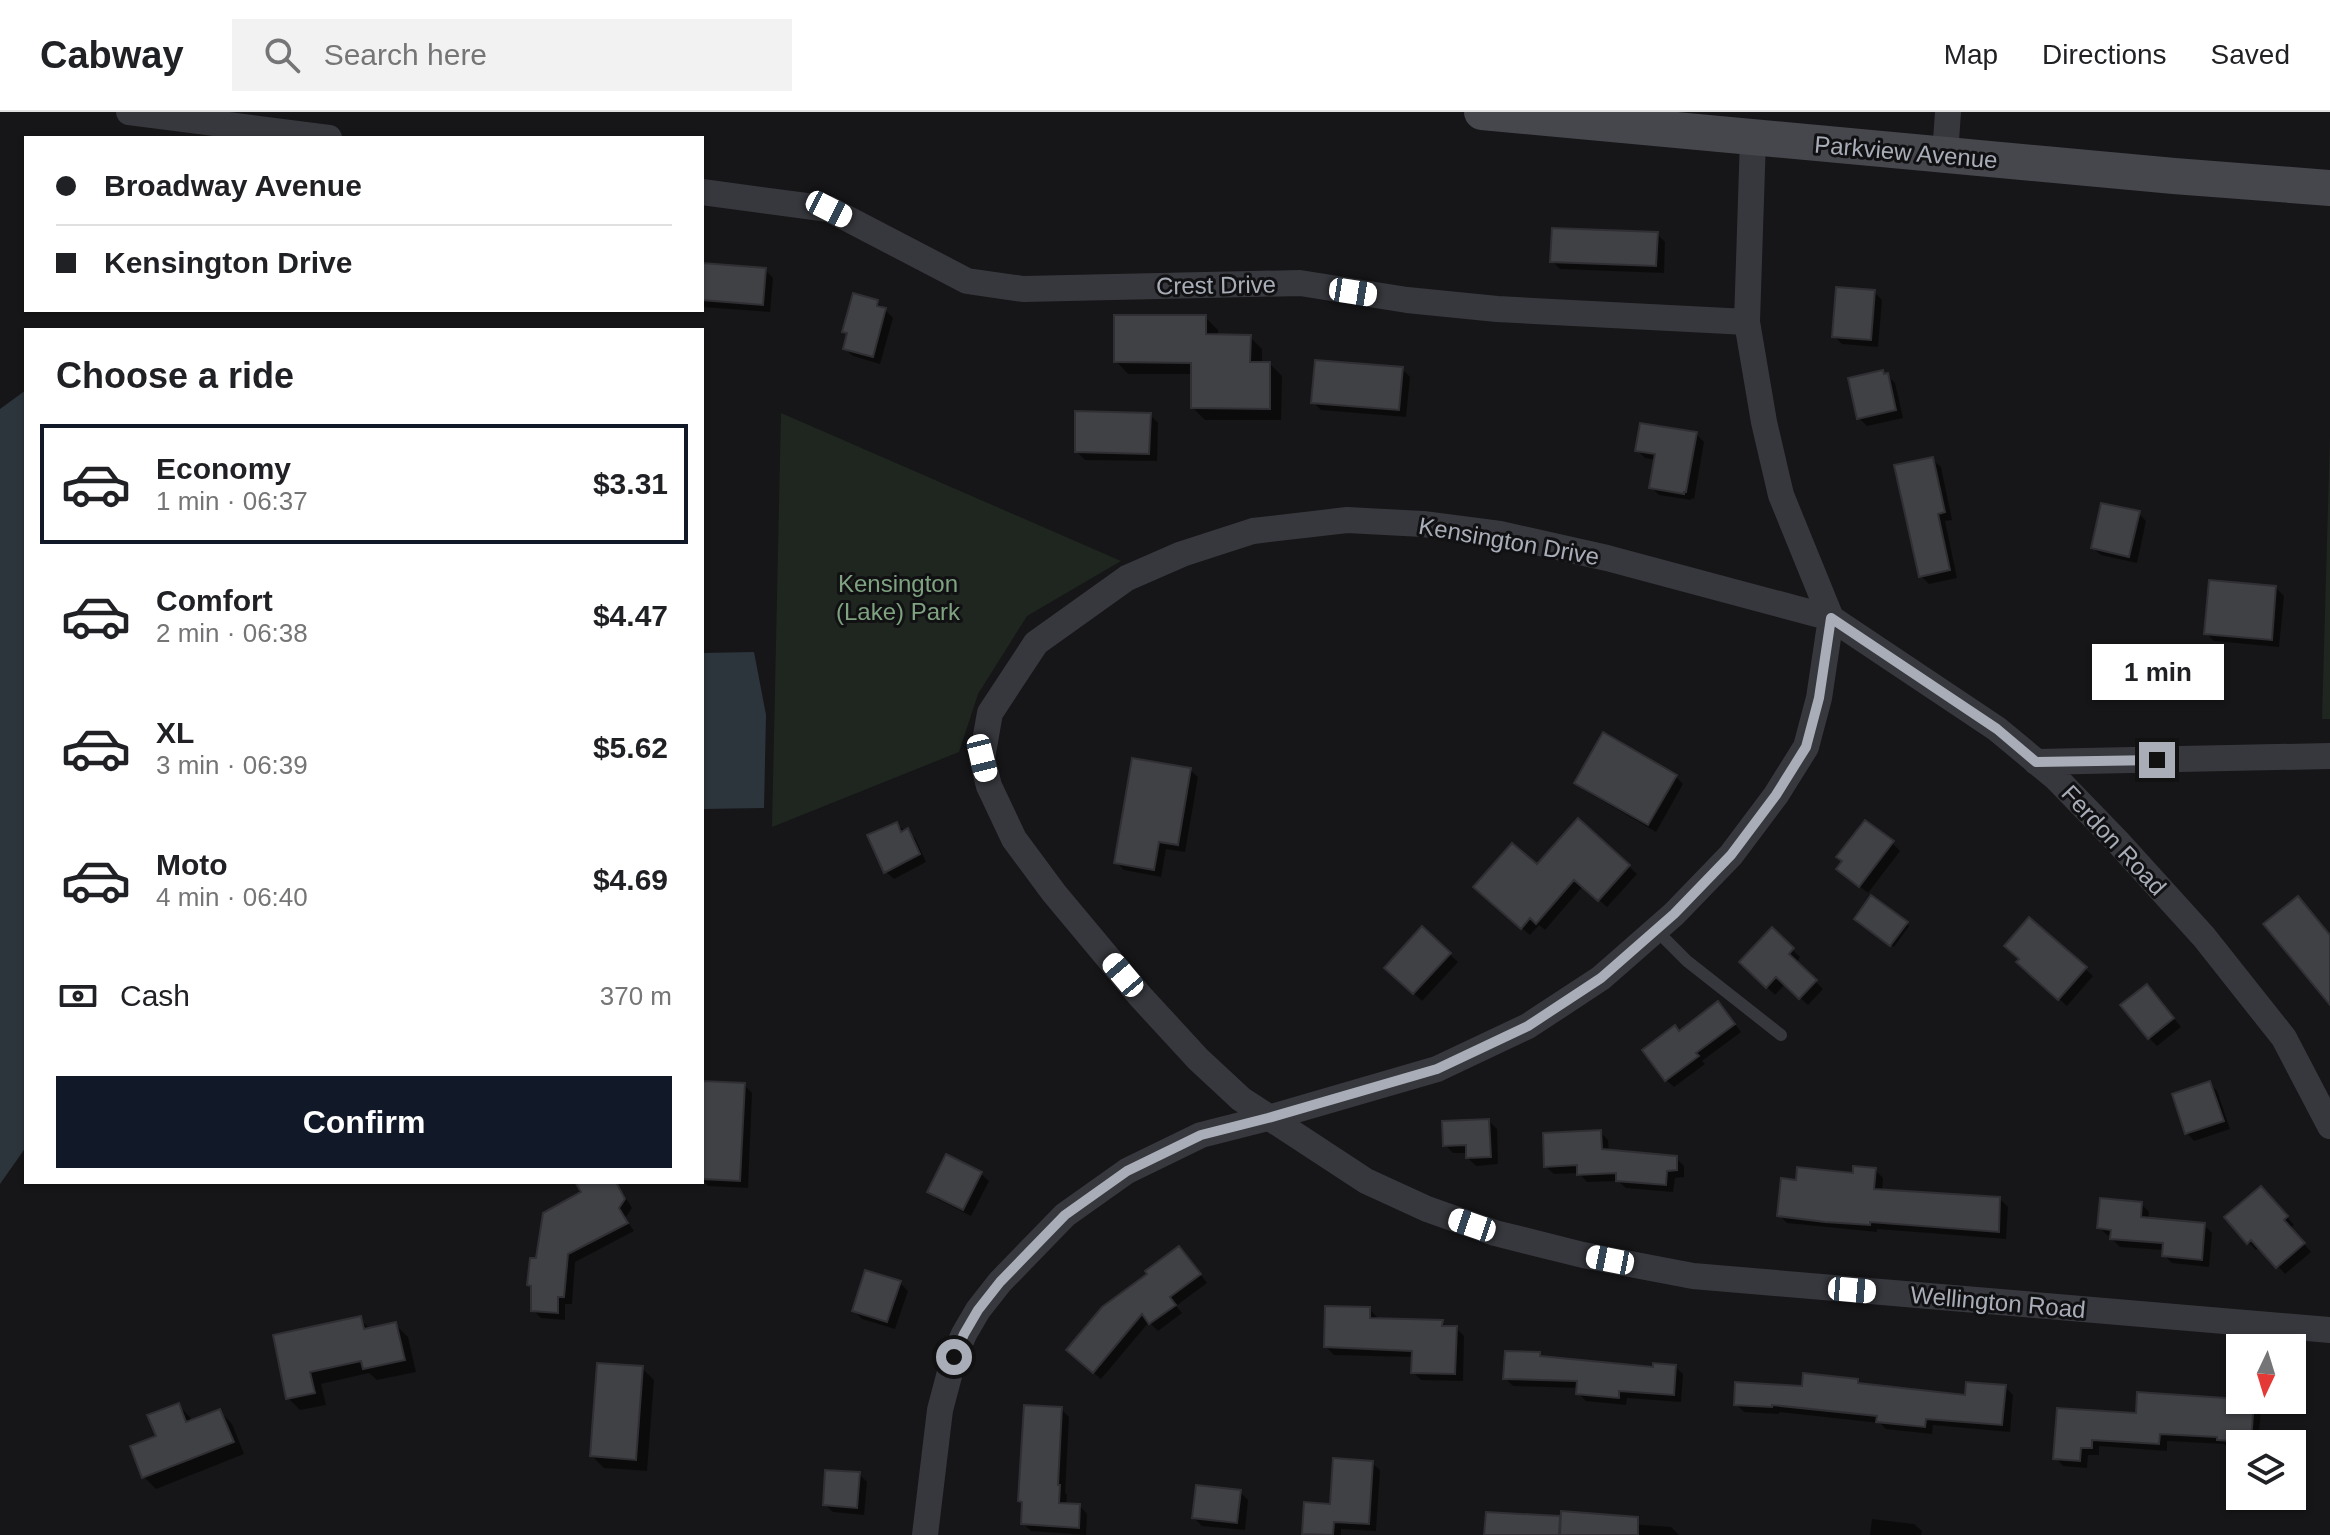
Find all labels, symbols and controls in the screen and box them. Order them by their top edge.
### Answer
search box [232,19,792,91]
icon: search [260,33,304,77]
text: Cabway [40,34,184,76]
text: Search here [324,38,487,71]
text: Map [1944,39,1998,70]
text: Directions [2042,39,2167,70]
text: Saved [2211,39,2290,70]
street label: Parkview Avenue [1813,131,1999,173]
text: Broadway Avenue [104,169,362,202]
car [802,187,856,231]
text: Kensington Drive [104,246,352,279]
street label: Crest Drive [1156,270,1276,300]
car [1327,276,1379,308]
text: Choose a ride [56,355,294,396]
icon: car [60,448,132,520]
text: Economy [156,452,291,485]
text: $3.31 [593,467,668,500]
text: 1 min · 06:37 [156,486,308,516]
street label: Kensington Drive [1417,512,1601,570]
park label: Kensington (Lake) Park [836,570,961,625]
icon: car [60,580,132,652]
text: Comfort [156,584,273,617]
text: $4.47 [593,599,668,632]
text: 2 min · 06:38 [156,618,308,648]
callout: 1 min [2091,644,2223,700]
text: 1 min [2124,657,2192,687]
icon: car [60,712,132,784]
text: XL [156,716,194,749]
text: $5.62 [593,731,668,764]
car [965,732,999,784]
route end [2139,742,2175,778]
text: 3 min · 06:39 [156,750,308,780]
street label: Ferdon Road [2056,780,2172,900]
icon: car [60,844,132,916]
text: Moto [156,848,228,881]
text: $4.69 [593,863,668,896]
text: 4 min · 06:40 [156,882,308,912]
car [1098,949,1148,1001]
icon: cash [56,974,100,1018]
text: Cash [120,979,190,1012]
text: 370 m [600,981,672,1011]
button: Confirm [56,1076,672,1168]
car [1445,1206,1499,1244]
car [1584,1244,1636,1276]
car [1827,1276,1877,1304]
street label: Wellington Road [1909,1281,2087,1323]
north arrow [2226,1334,2306,1414]
map controls [2226,1334,2306,1510]
route start [936,1339,972,1375]
button: layers [2226,1430,2306,1510]

